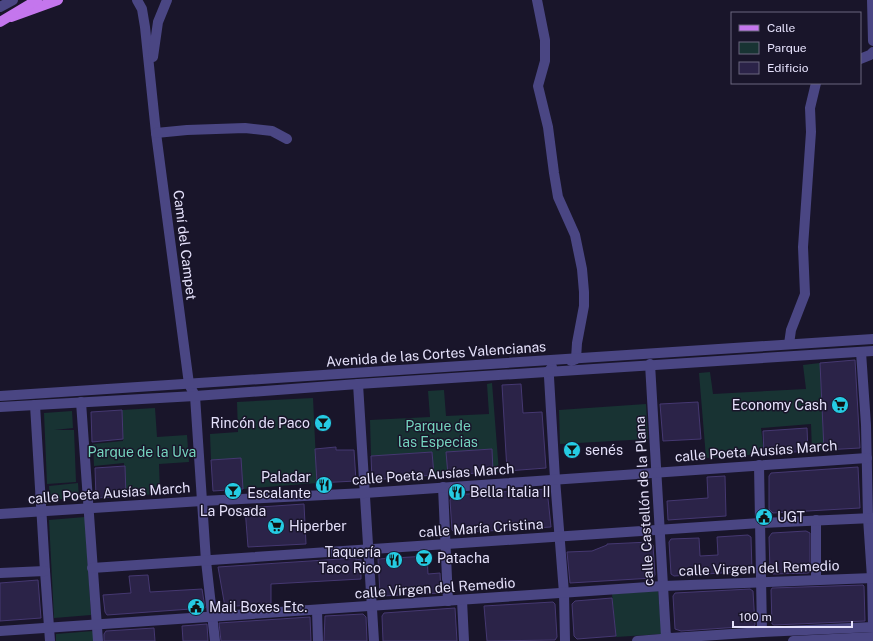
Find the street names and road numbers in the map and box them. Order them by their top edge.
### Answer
street label: Camí del Campet [170,189,200,301]
street label: Avenida de las Cortes Valencianas [325,338,547,370]
street label: calle Castellón de la Plana [632,415,656,587]
street label: calle Poeta Ausías March [674,437,838,465]
street label: calle Poeta Ausías March [351,460,515,488]
street label: calle Poeta Ausías March [27,479,191,507]
street label: calle María Cristina [418,516,544,540]
street label: calle Virgen del Remedio [678,557,840,579]
street label: calle Virgen del Remedio [354,574,516,602]

